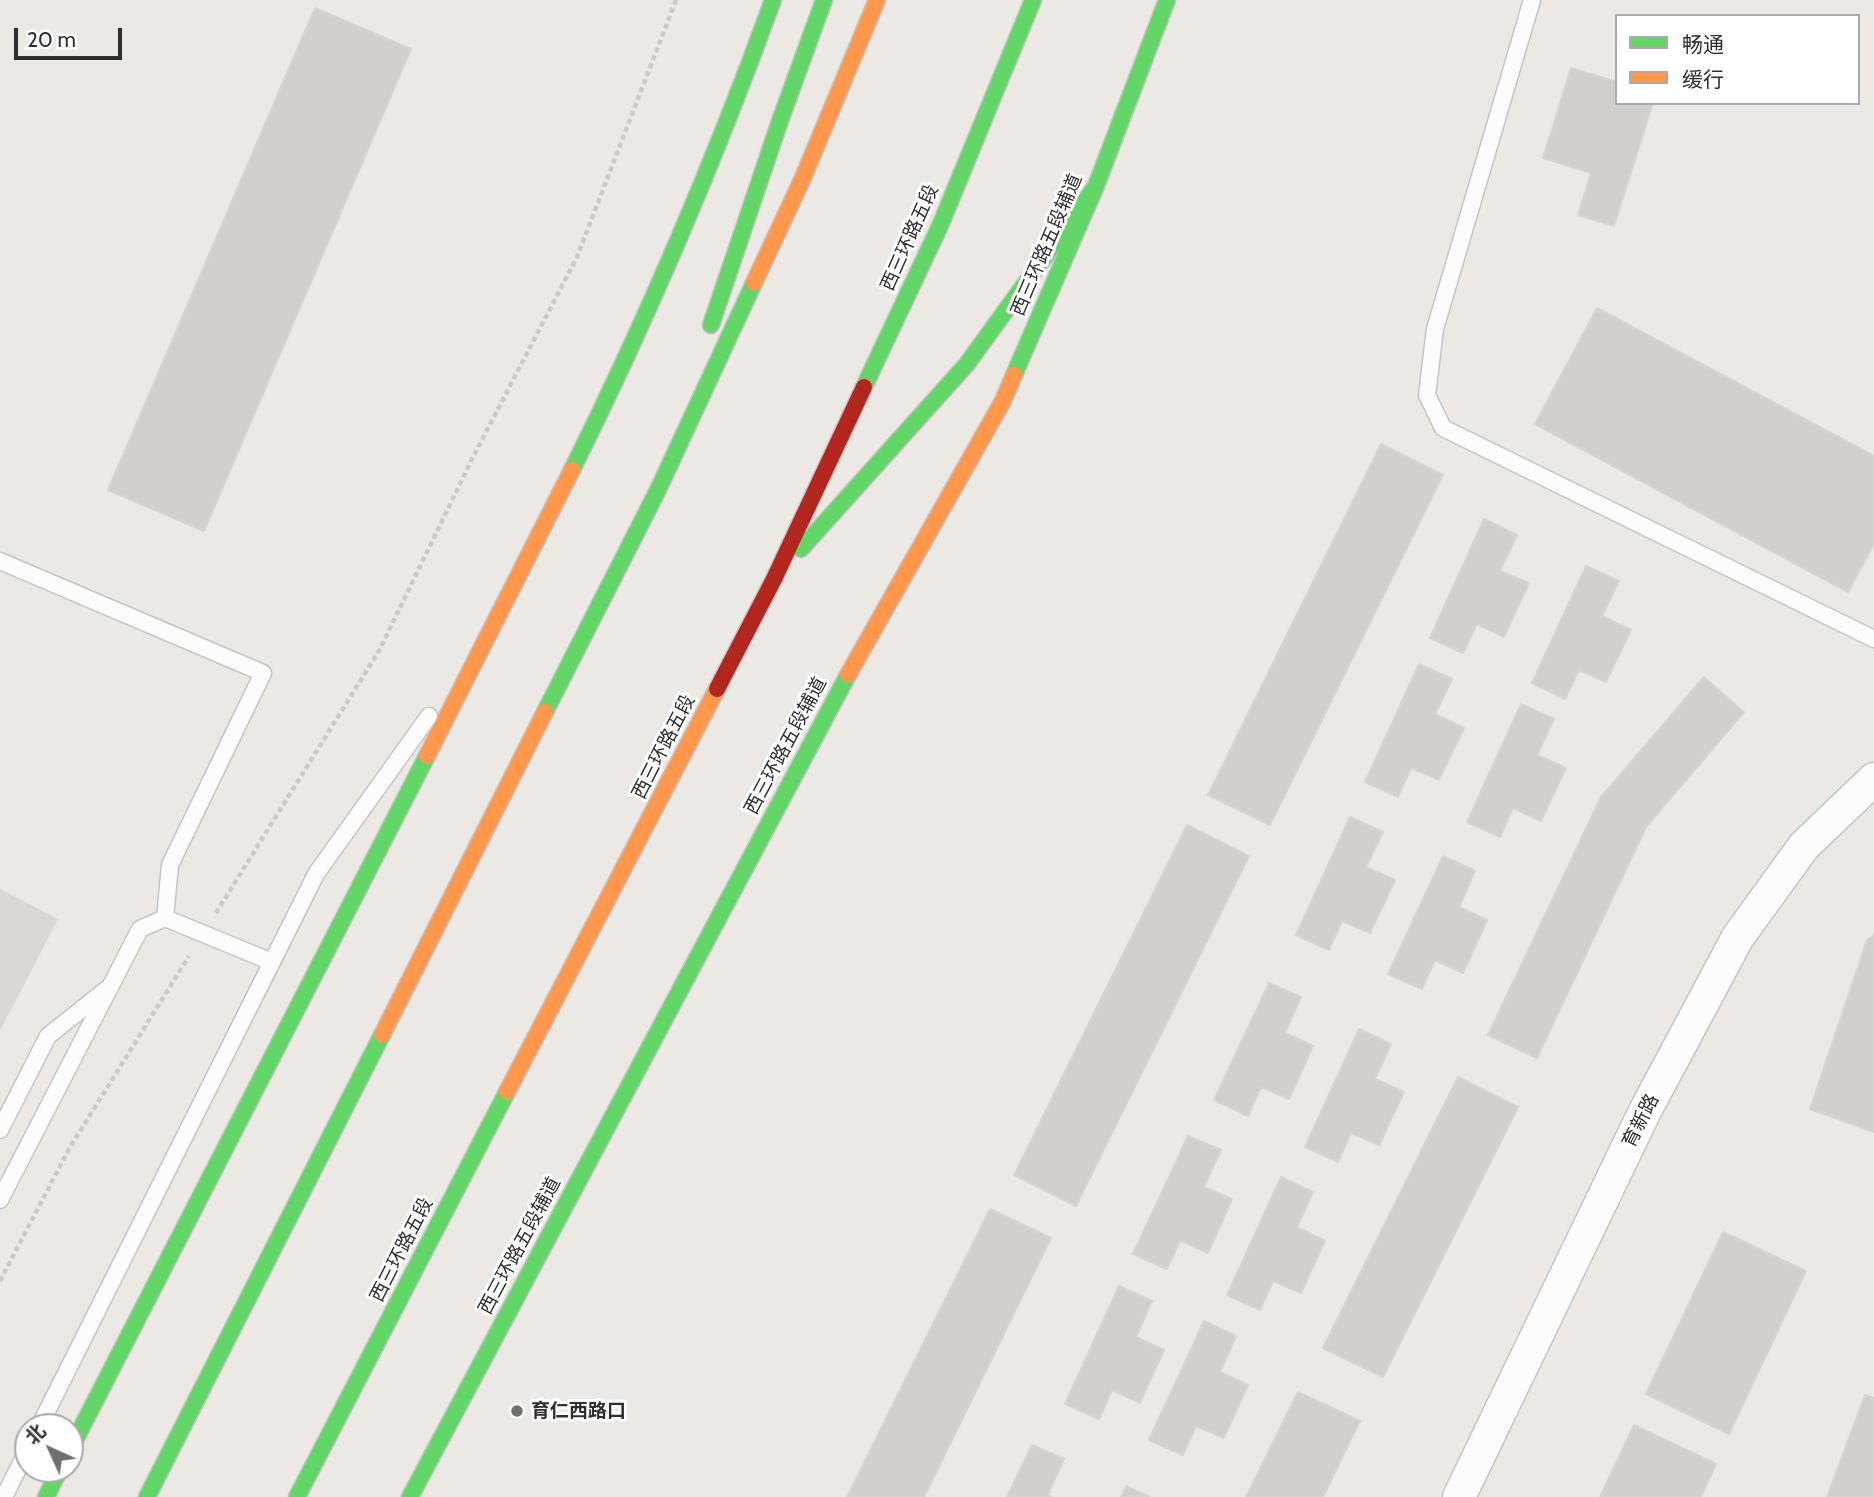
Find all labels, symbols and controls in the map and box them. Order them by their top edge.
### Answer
scale bar [18,14,126,58]
legend [1615,14,1860,105]
text: 20 m [27,27,76,52]
text: 畅通 [1682,32,1724,57]
text: 缓行 [1682,67,1724,92]
street label: 西三环路五段辅道 [1007,171,1087,319]
street label: 西三环路五段 [876,181,944,295]
street label: 西三环路五段辅道 [740,674,832,818]
street label: 西三环路五段 [628,691,700,803]
street label: 育新路 [1618,1090,1664,1152]
street label: 西三环路五段辅道 [474,1174,566,1318]
street label: 西三环路五段 [366,1194,438,1306]
place label: 育仁西路口 [531,1400,626,1422]
marker: 育仁西路口 [509,1403,525,1419]
north arrow [14,1413,84,1483]
text: 北 [20,1419,50,1449]

